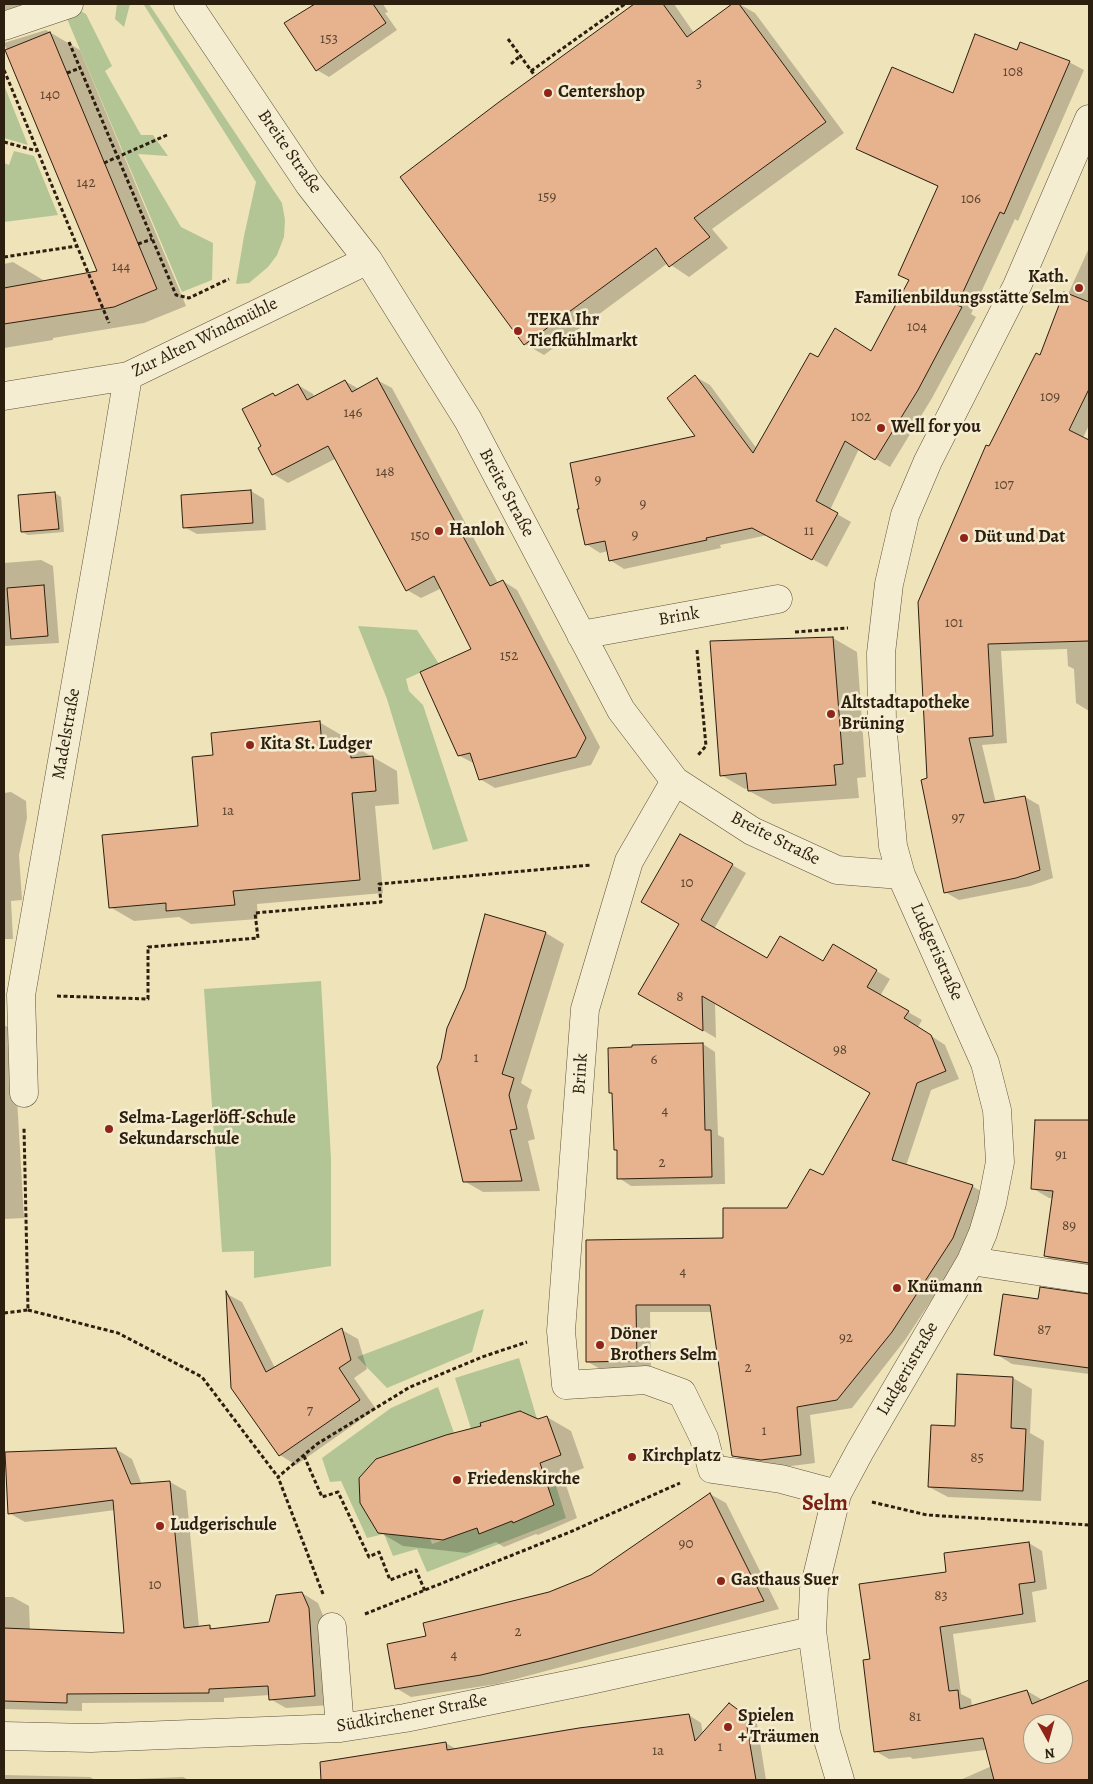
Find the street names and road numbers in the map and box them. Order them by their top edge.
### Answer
street label: Breite Straße [252,106,326,198]
street label: Zur Alten Windmühle [129,293,281,383]
street label: Breite Straße [474,445,538,541]
street label: Brink [657,603,701,631]
street label: Madelstraße [48,687,86,781]
street label: Breite Straße [727,807,823,871]
street label: Ludgeristraße [905,900,967,1004]
street label: Brink [569,1053,593,1095]
street label: Ludgeristraße [873,1318,943,1420]
street label: Südkirchener Straße [335,1690,489,1738]

